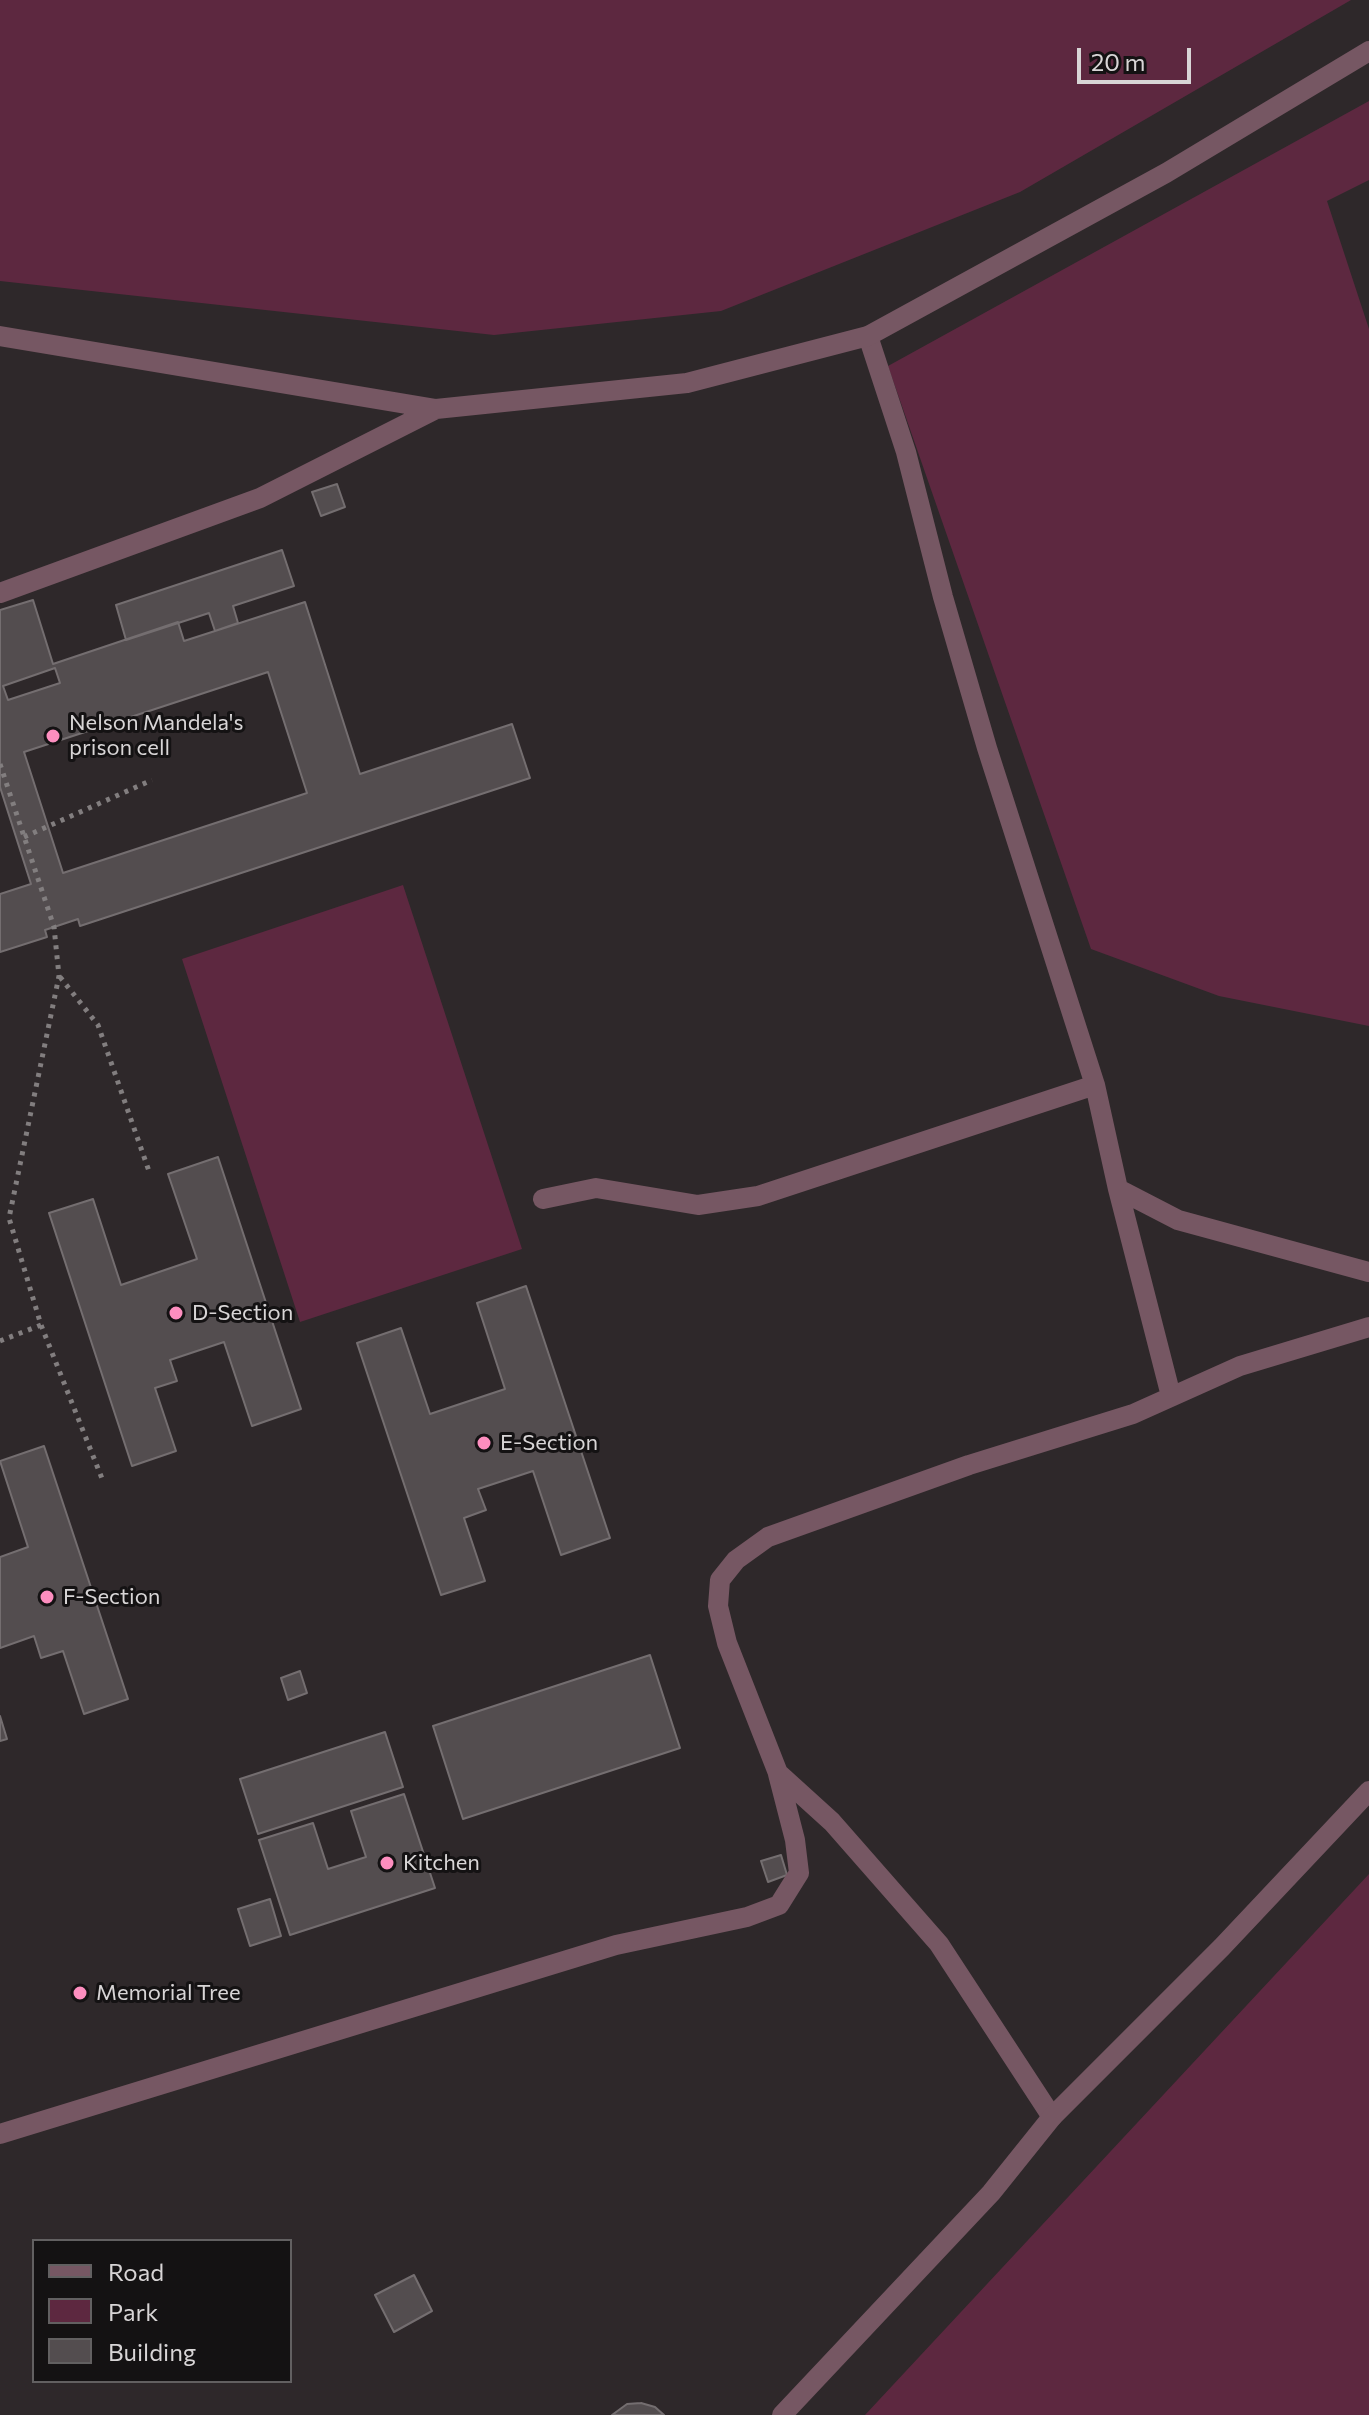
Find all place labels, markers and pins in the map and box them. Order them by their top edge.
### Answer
place label: Nelson Mandela's prison cell [69,710,244,762]
marker: Nelson Mandela's prison cell [44,727,62,745]
place label: D-Section [192,1300,293,1326]
marker: D-Section [167,1304,185,1322]
place label: E-Section [500,1430,598,1456]
marker: E-Section [475,1434,493,1452]
place label: F-Section [63,1584,160,1610]
marker: F-Section [38,1588,56,1606]
place label: Kitchen [403,1850,480,1876]
marker: Kitchen [378,1854,396,1872]
place label: Memorial Tree [96,1980,241,2006]
marker: Memorial Tree [71,1984,89,2002]

